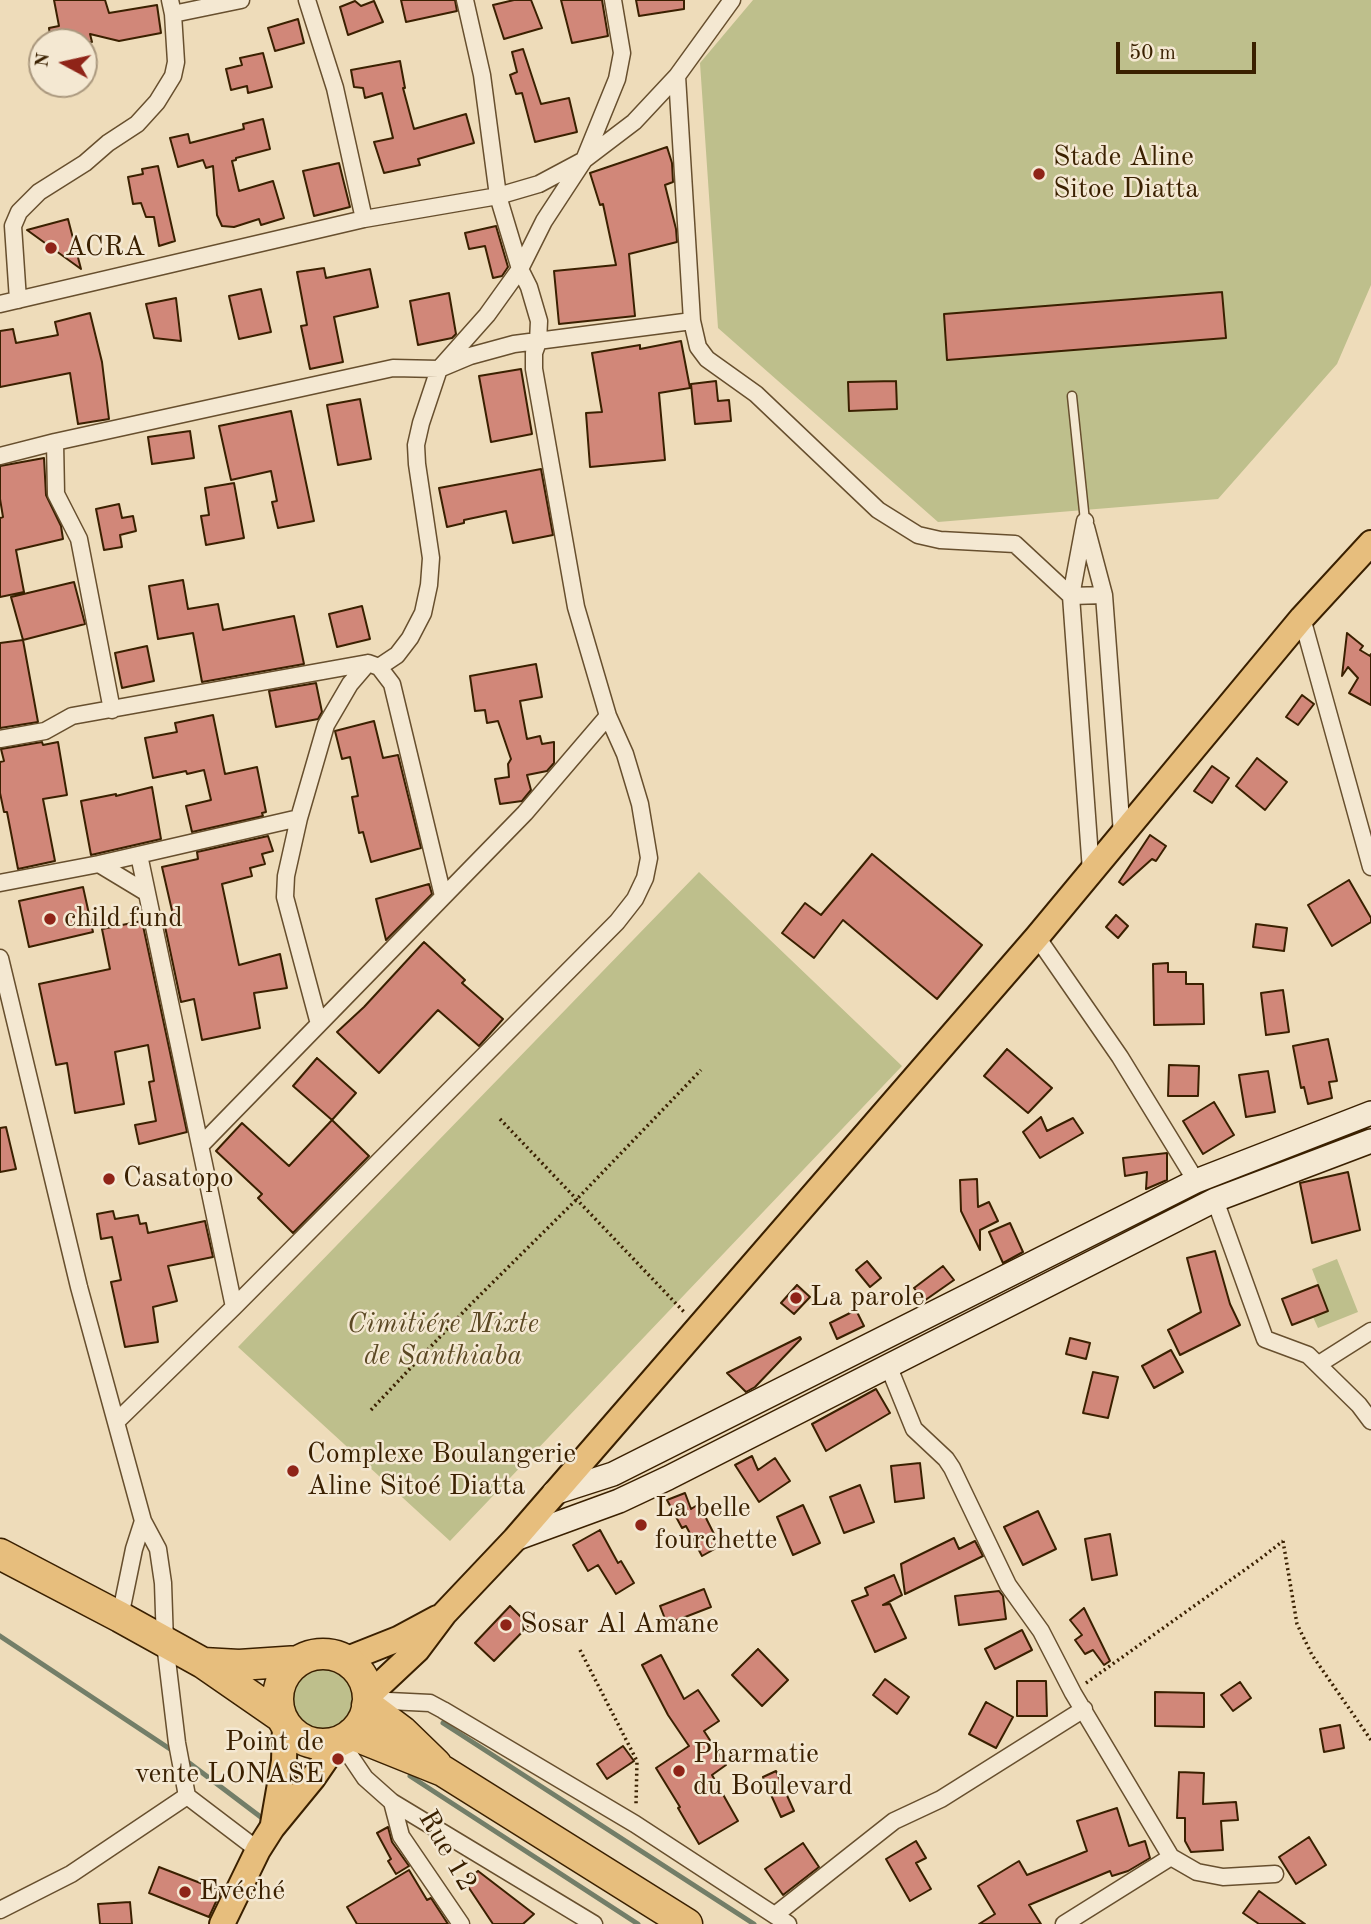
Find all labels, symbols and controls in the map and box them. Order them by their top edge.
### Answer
north arrow [28,28,98,98]
scale bar [1119,28,1259,72]
text: 50 m [1129,43,1176,64]
text: N [33,52,54,69]
place label: Stade Aline Sitoe Diatta [1053,141,1199,207]
marker: Stade Aline Sitoe Diatta [1031,166,1047,182]
place label: ACRA [65,231,145,265]
marker: ACRA [43,240,59,256]
place label: child fund [64,902,183,936]
marker: child fund [42,911,58,927]
place label: Casatopo [123,1162,234,1196]
marker: Casatopo [101,1171,117,1187]
place label: La parole [810,1281,925,1315]
marker: La parole [788,1290,804,1306]
park label: Cimitiére Mixte de Santhiaba [347,1308,539,1374]
place label: Complexe Boulangerie Aline Sitoé Diatta [307,1438,576,1504]
marker: Complexe Boulangerie Aline Sitoé Diatta [285,1463,301,1479]
place label: La belle fourchette [655,1492,777,1558]
marker: La belle fourchette [633,1517,649,1533]
place label: Sosar Al Amane [520,1608,719,1642]
marker: Sosar Al Amane [498,1617,514,1633]
place label: Point de vente LONASE [135,1726,324,1792]
place label: Pharmatie du Boulevard [693,1738,853,1804]
marker: Point de vente LONASE [330,1751,346,1767]
marker: Pharmatie du Boulevard [671,1763,687,1779]
street label: Rue 12 [410,1804,484,1898]
place label: Evéché [199,1875,285,1909]
marker: Evéché [177,1884,193,1900]

